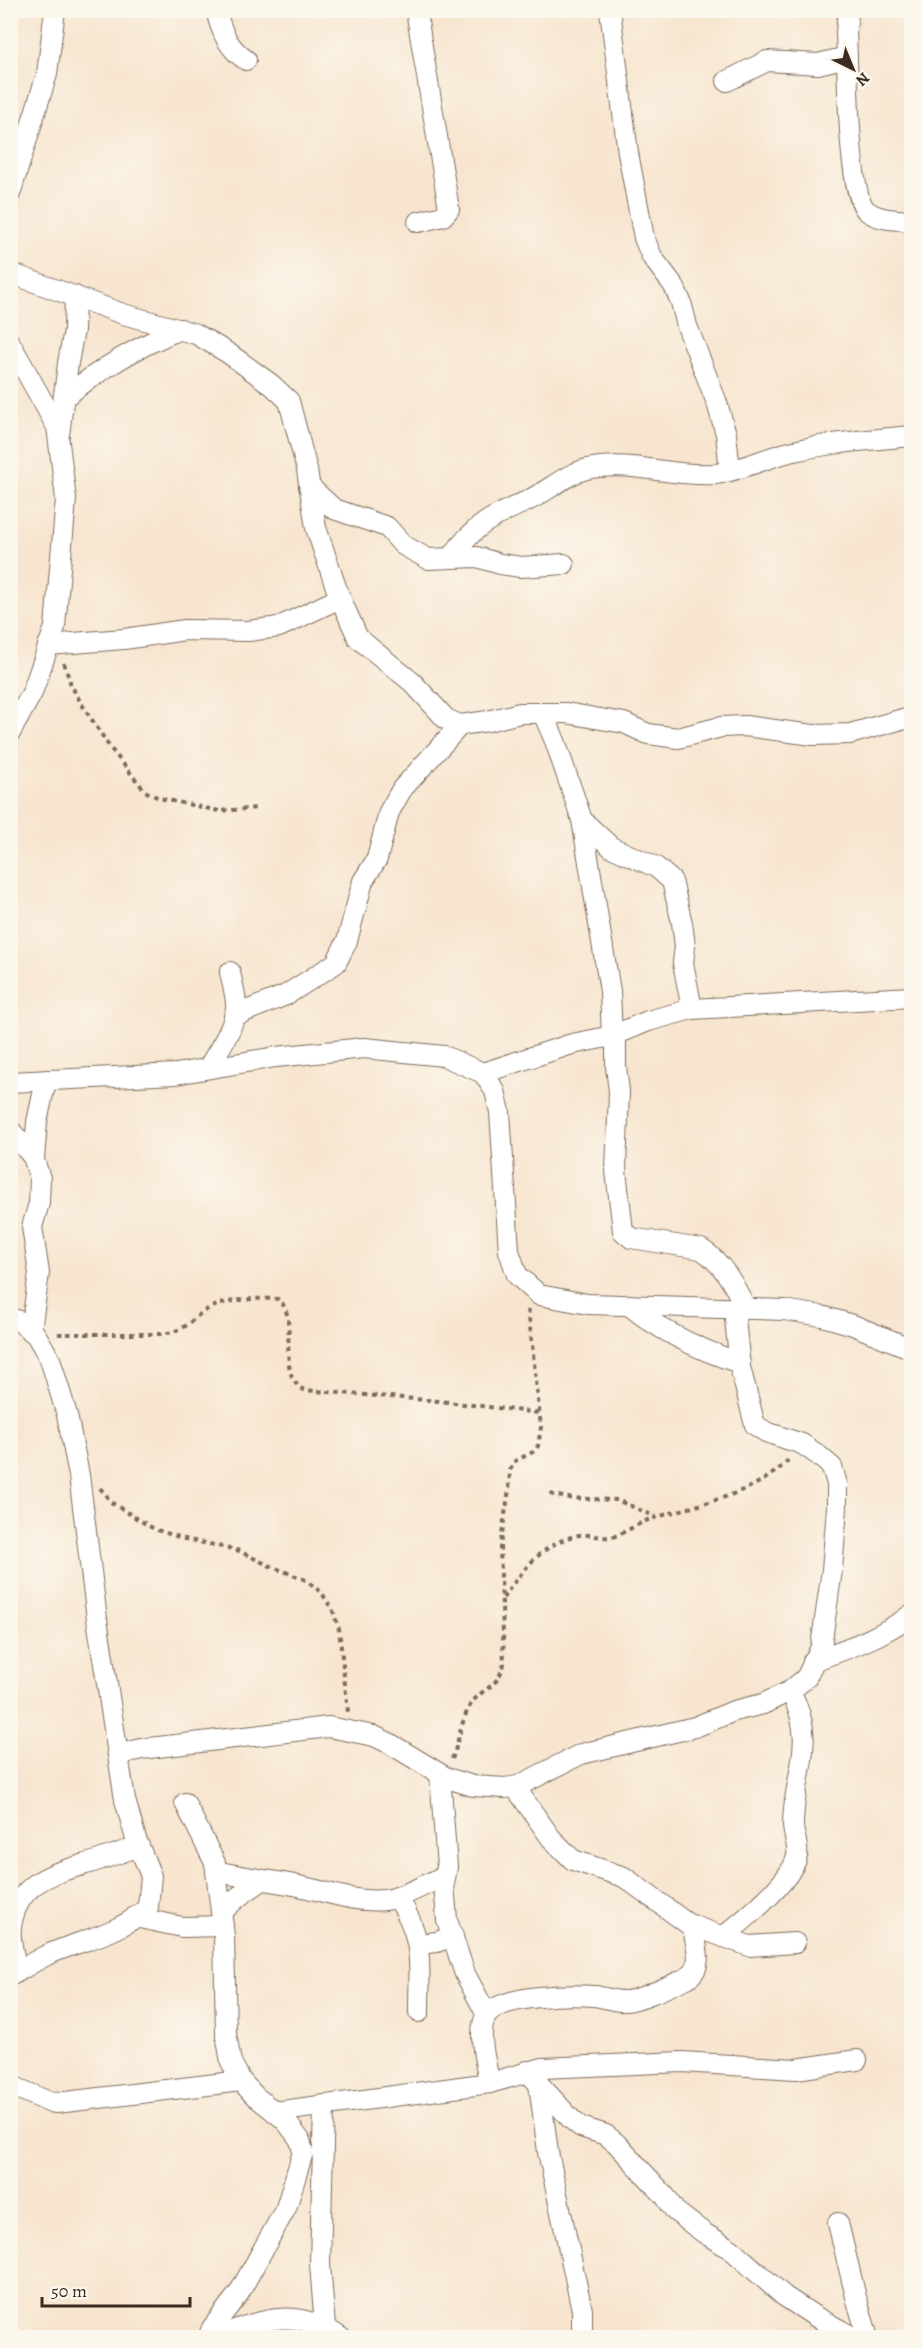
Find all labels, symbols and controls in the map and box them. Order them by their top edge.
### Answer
north arrow [823,39,883,99]
text: N [851,67,874,91]
scale bar [42,2270,190,2308]
text: 50 m [51,2279,87,2303]

